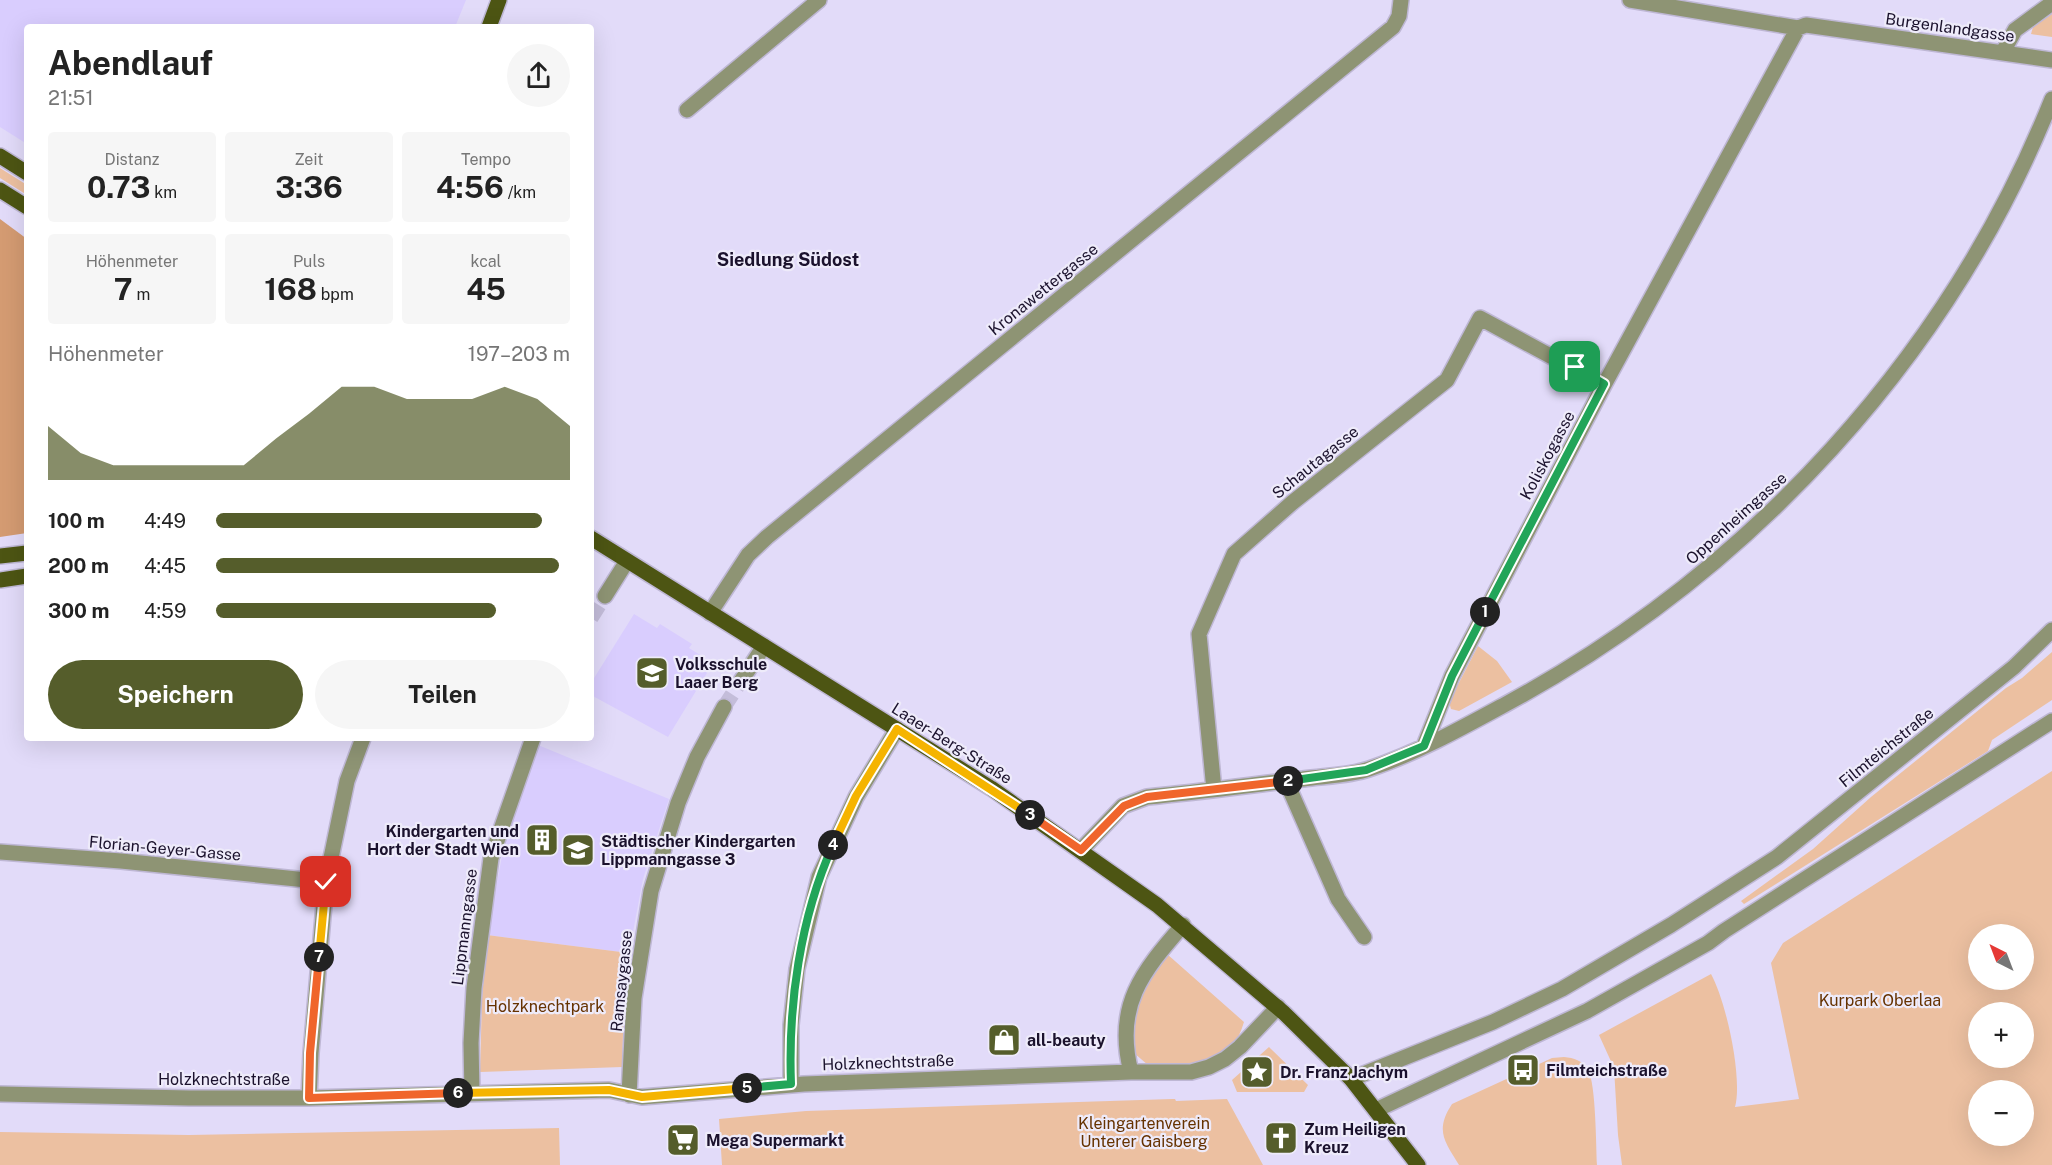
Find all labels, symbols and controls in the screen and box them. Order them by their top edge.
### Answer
street label: Burgenlandgasse [1884,9,2016,46]
text: Abendlauf [48,44,213,82]
button: share [507,44,570,107]
text: 21:51 [48,86,94,110]
text: Distanz [105,150,159,169]
text: Zeit [294,150,324,169]
text: Tempo [461,150,511,169]
text: 0.73 [87,169,150,205]
text: 3:36 [275,169,343,205]
text: 4:56 [436,169,504,205]
text: km [150,183,177,202]
text: /km [504,183,536,202]
street label: Kronawettergasse [985,239,1102,339]
district label: Siedlung Südost [717,249,859,270]
text: Höhenmeter [86,252,178,271]
text: Puls [293,252,325,271]
text: kcal [471,252,501,271]
text: 7 [114,271,133,307]
text: 168 [264,271,317,307]
text: 45 [466,271,506,307]
text: m [133,285,150,304]
text: bpm [317,285,354,304]
pin [1549,341,1600,392]
text: Höhenmeter [48,342,164,366]
text: 197–203 m [468,342,570,366]
icon: arrive [1558,350,1591,383]
street label: Koliskogasse [1516,408,1579,503]
street label: Schautagasse [1268,422,1362,503]
street label: Oppenheimgasse [1682,468,1791,569]
text: 100 m [48,509,105,533]
text: 4:49 [144,509,186,533]
text: 200 m [48,554,109,578]
text: 4:45 [144,554,186,578]
pin: 1 [1470,597,1500,627]
text: 300 m [48,599,109,623]
text: 4:59 [144,599,186,623]
text: 1 [1482,602,1488,621]
school or university icon: Volksschule Laaer Berg [634,655,670,691]
place label: Volksschule Laaer Berg [675,655,767,692]
button: Speichern [48,660,303,729]
button: Teilen [315,660,570,729]
street label: Laaer-Berg-Straße [888,699,1015,788]
street label: Filmteichstraße [1835,703,1937,791]
pin: 2 [1273,766,1303,796]
text: 2 [1283,771,1293,790]
pin: 3 [1015,800,1045,830]
text: 3 [1025,805,1035,824]
place label: Kindergarten und Hort der Stadt Wien [367,822,519,859]
building icon: Kindergarten und Hort der Stadt Wien [524,822,560,858]
pin: 4 [818,830,848,860]
street label: Florian-Geyer-Gasse [88,832,242,865]
school or university icon: Städtischer Kindergarten Lippmanngasse 3 [560,832,596,868]
place label: Städtischer Kindergarten Lippmanngasse 3 [601,832,795,869]
text: 4 [828,835,838,854]
pin [300,856,351,907]
icon: check [309,865,342,898]
street label: Lippmanngasse [448,868,481,986]
north arrow [1968,924,2034,990]
map controls [1968,924,2034,1146]
street label: Ramsaygasse [607,929,636,1033]
pin: 7 [304,942,334,972]
text: 7 [314,947,324,966]
park label: Kurpark Oberlaa [1819,991,1941,1010]
park label: Holzknechtpark [486,997,604,1016]
button: + [1968,1002,2034,1068]
shop icon: all-beauty [986,1022,1022,1058]
place label: all-beauty [1027,1031,1106,1050]
street label: Holzknechtstraße [822,1051,954,1074]
bus stop icon: Filmteichstraße [1505,1052,1541,1088]
place icon: Dr. Franz Jachym [1239,1054,1275,1090]
place label: Filmteichstraße [1546,1061,1667,1080]
place label: Dr. Franz Jachym [1280,1063,1408,1082]
street label: Holzknechtstraße [158,1070,290,1089]
pin: 5 [732,1073,762,1103]
pin: 6 [443,1078,473,1108]
text: 5 [742,1078,752,1097]
button: − [1968,1080,2034,1146]
text: 6 [453,1083,463,1102]
park label: Kleingartenverein Unterer Gaisberg [1078,1114,1210,1151]
church icon: Zum Heiligen Kreuz [1263,1120,1299,1156]
place label: Zum Heiligen Kreuz [1304,1120,1406,1157]
supermarket icon: Mega Supermarkt [665,1122,701,1158]
place label: Mega Supermarkt [706,1131,844,1150]

